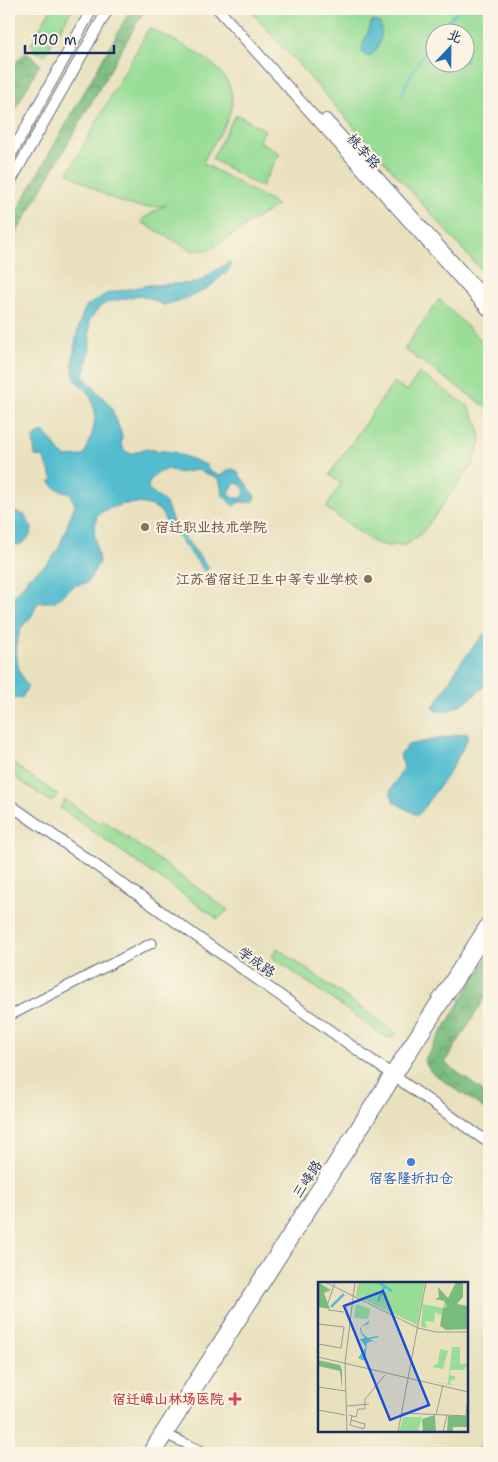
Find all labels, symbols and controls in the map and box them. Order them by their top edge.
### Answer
scale bar [25,22,114,54]
north arrow [426,22,476,72]
text: 北 [445,25,465,47]
text: 100 m [32,30,77,50]
street label: 桃李路 [343,129,385,173]
place label: 宿迁职业技术学院 [155,518,267,536]
marker: 宿迁职业技术学院 [139,521,151,533]
place label: 江苏省宿迁卫生中等专业学校 [176,570,358,588]
marker: 江苏省宿迁卫生中等专业学校 [362,573,374,585]
street label: 学成路 [235,943,279,981]
street label: 三峰路 [288,1156,326,1202]
marker: 宿客隆折扣仓 [405,1156,417,1168]
place label: 宿客隆折扣仓 [369,1169,453,1187]
inset map [318,1282,468,1432]
place label: 宿迁嶂山林场医院 [112,1390,224,1408]
marker: 宿迁嶂山林场医院 [228,1392,242,1406]

